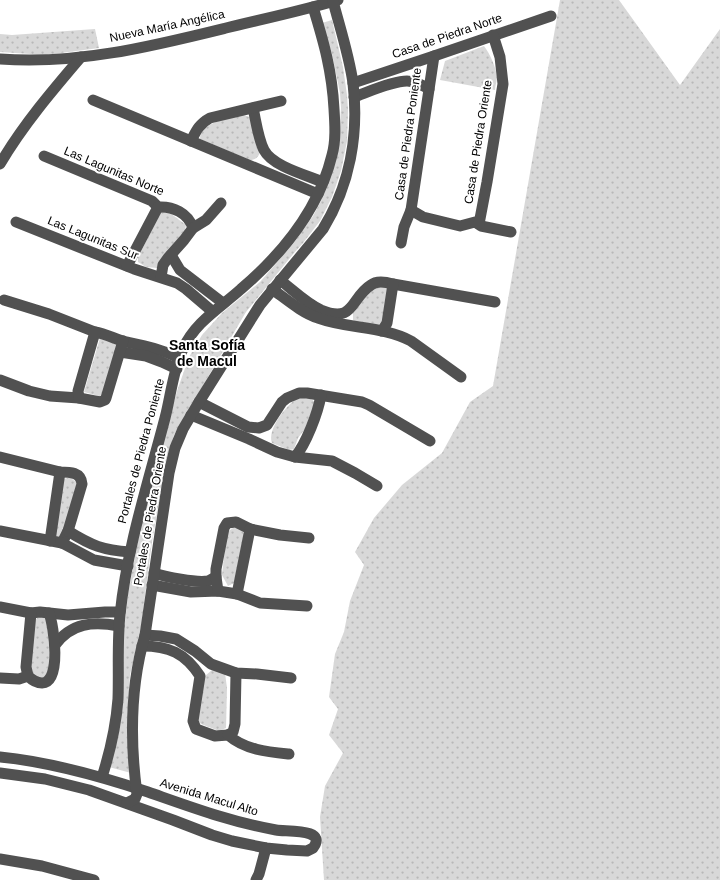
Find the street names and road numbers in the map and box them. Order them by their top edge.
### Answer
street label: Nueva María Angélica [108,7,226,45]
street label: Casa de Piedra Norte [390,10,504,61]
street label: Casa de Piedra Poniente [392,67,424,201]
street label: Casa de Piedra Oriente [461,79,495,205]
street label: Las Lagunitas Norte [62,144,166,199]
street label: Las Lagunitas Sur [46,213,140,263]
street label: Portales de Piedra Poniente [115,377,167,525]
street label: Portales de Piedra Oriente [131,445,169,587]
street label: Avenida Macul Alto [158,775,260,819]

